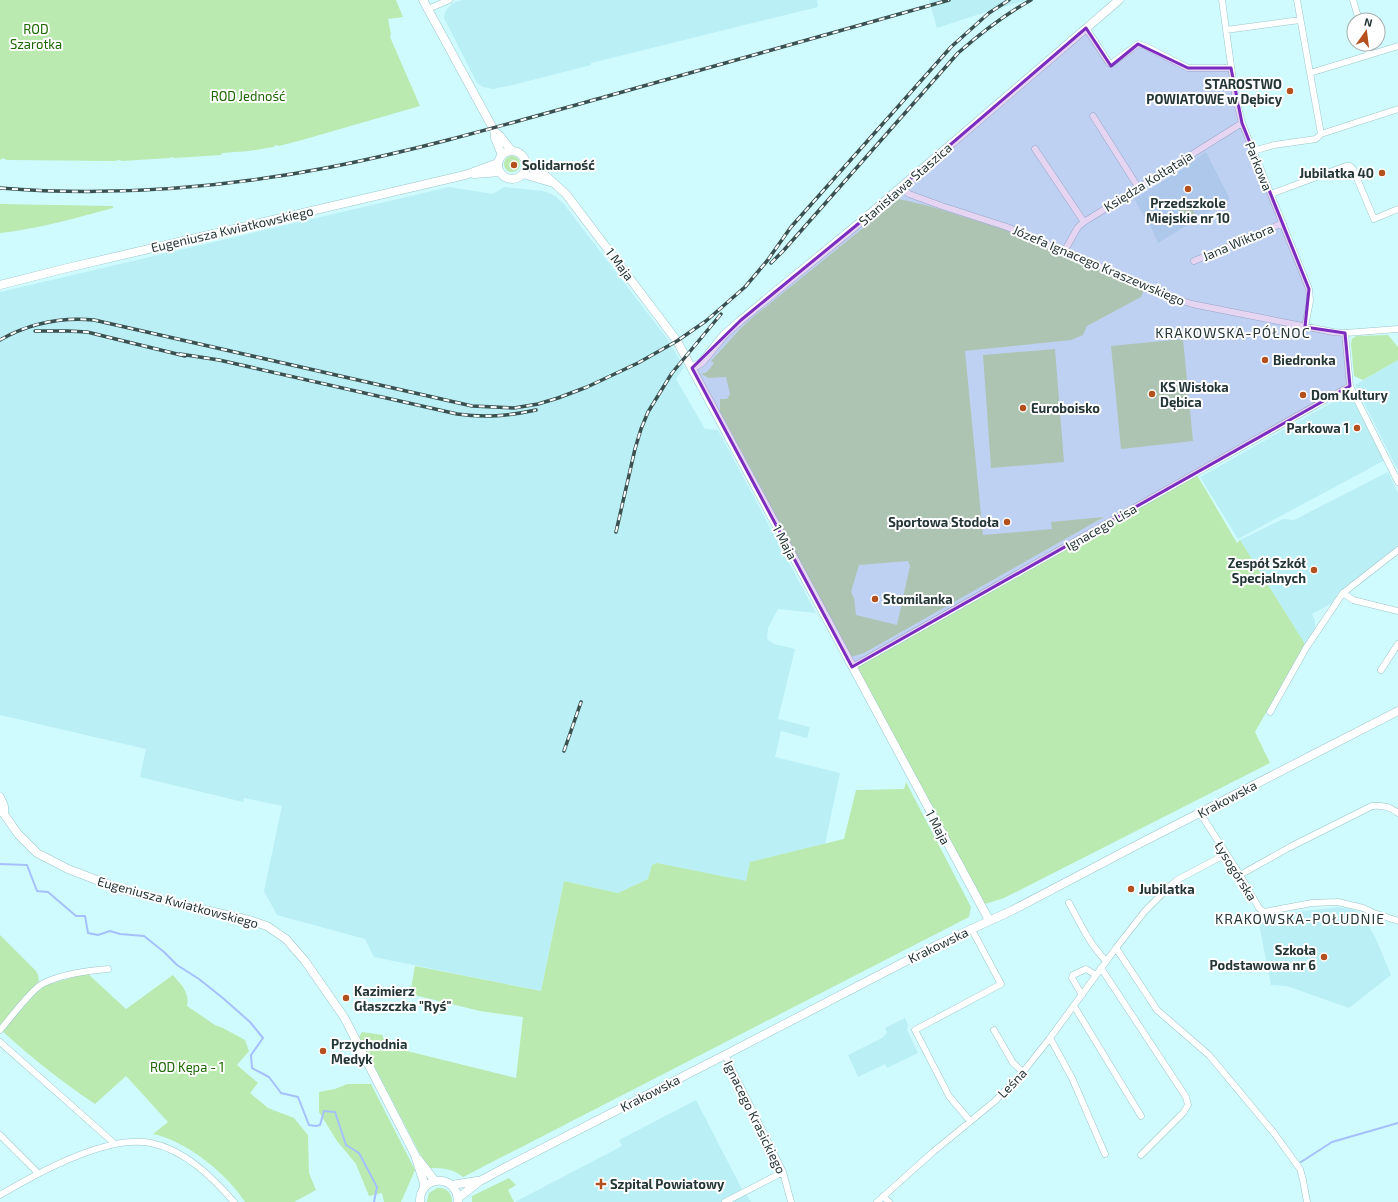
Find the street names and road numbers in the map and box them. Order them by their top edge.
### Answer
street label: Stanisława Staszica [855,139,955,229]
street label: Parkowa [1242,139,1276,193]
street label: Księdza Kołłątaja [1101,147,1195,215]
street label: Eugeniusza Kwiatkowskiego [149,203,315,255]
street label: Jana Wiktora [1200,220,1276,264]
street label: Józefa Ignacego Kraszewskiego [1011,221,1187,309]
street label: 1 Maja [602,244,638,284]
street label: Ignacego Lisa [1062,500,1140,554]
street label: 1 Maja [769,522,801,562]
street label: Krakowska [1195,777,1259,821]
street label: 1 Maja [922,807,954,847]
street label: Łysogórska [1211,838,1261,904]
street label: Eugeniusza Kwiatkowskiego [96,873,260,931]
street label: Krakowska [905,924,971,966]
street label: Ignacego Krasickiego [721,1058,789,1176]
street label: Leśna [994,1065,1030,1101]
street label: Krakowska [617,1071,683,1115]

